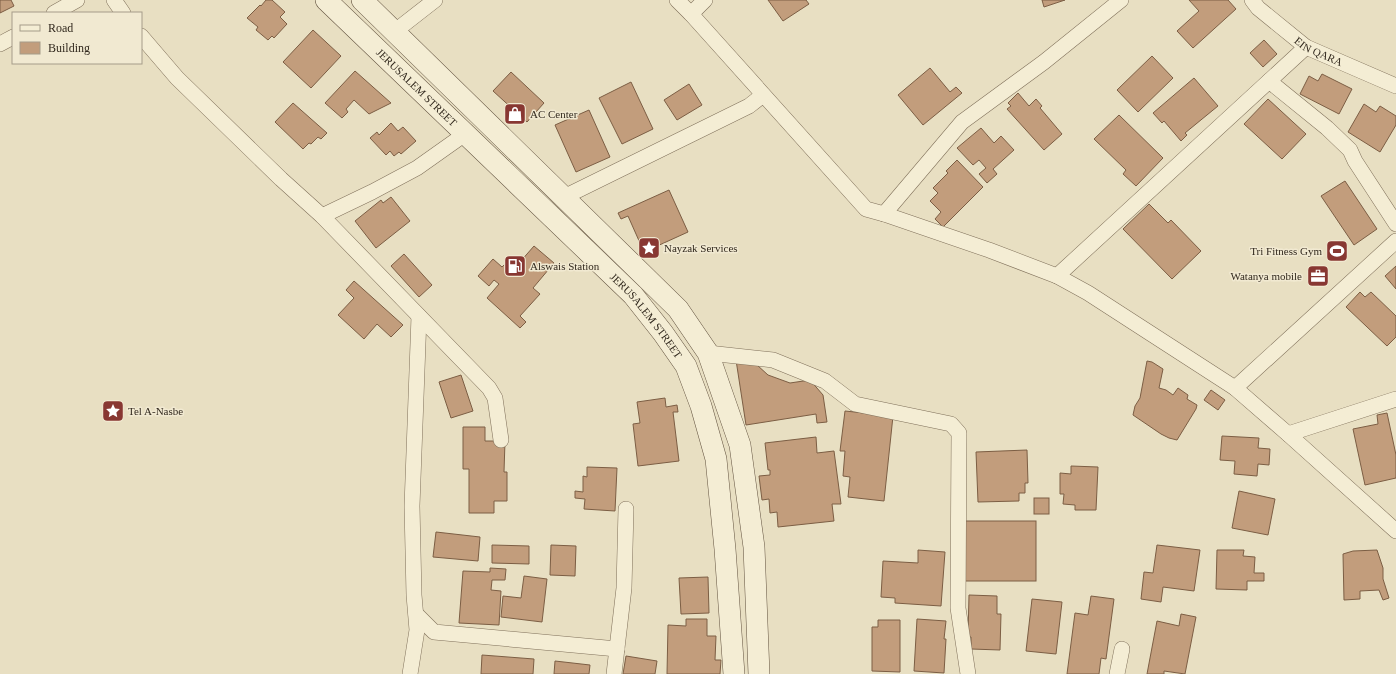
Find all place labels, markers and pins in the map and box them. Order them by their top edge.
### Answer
shop icon: AC Center [502,101,528,127]
place label: AC Center [530,108,578,120]
place icon: Nayzak Services [636,235,662,261]
sports icon: Tri Fitness Gym [1324,238,1350,264]
place label: Nayzak Services [664,242,738,254]
place label: Tri Fitness Gym [1250,245,1322,257]
fuel station icon: Alswais Station [502,253,528,279]
place label: Alswais Station [530,260,600,272]
office icon: Watanya mobile [1305,263,1331,289]
place label: Watanya mobile [1230,270,1302,282]
place icon: Tel A-Nasbe [100,398,126,424]
place label: Tel A-Nasbe [128,405,183,417]

